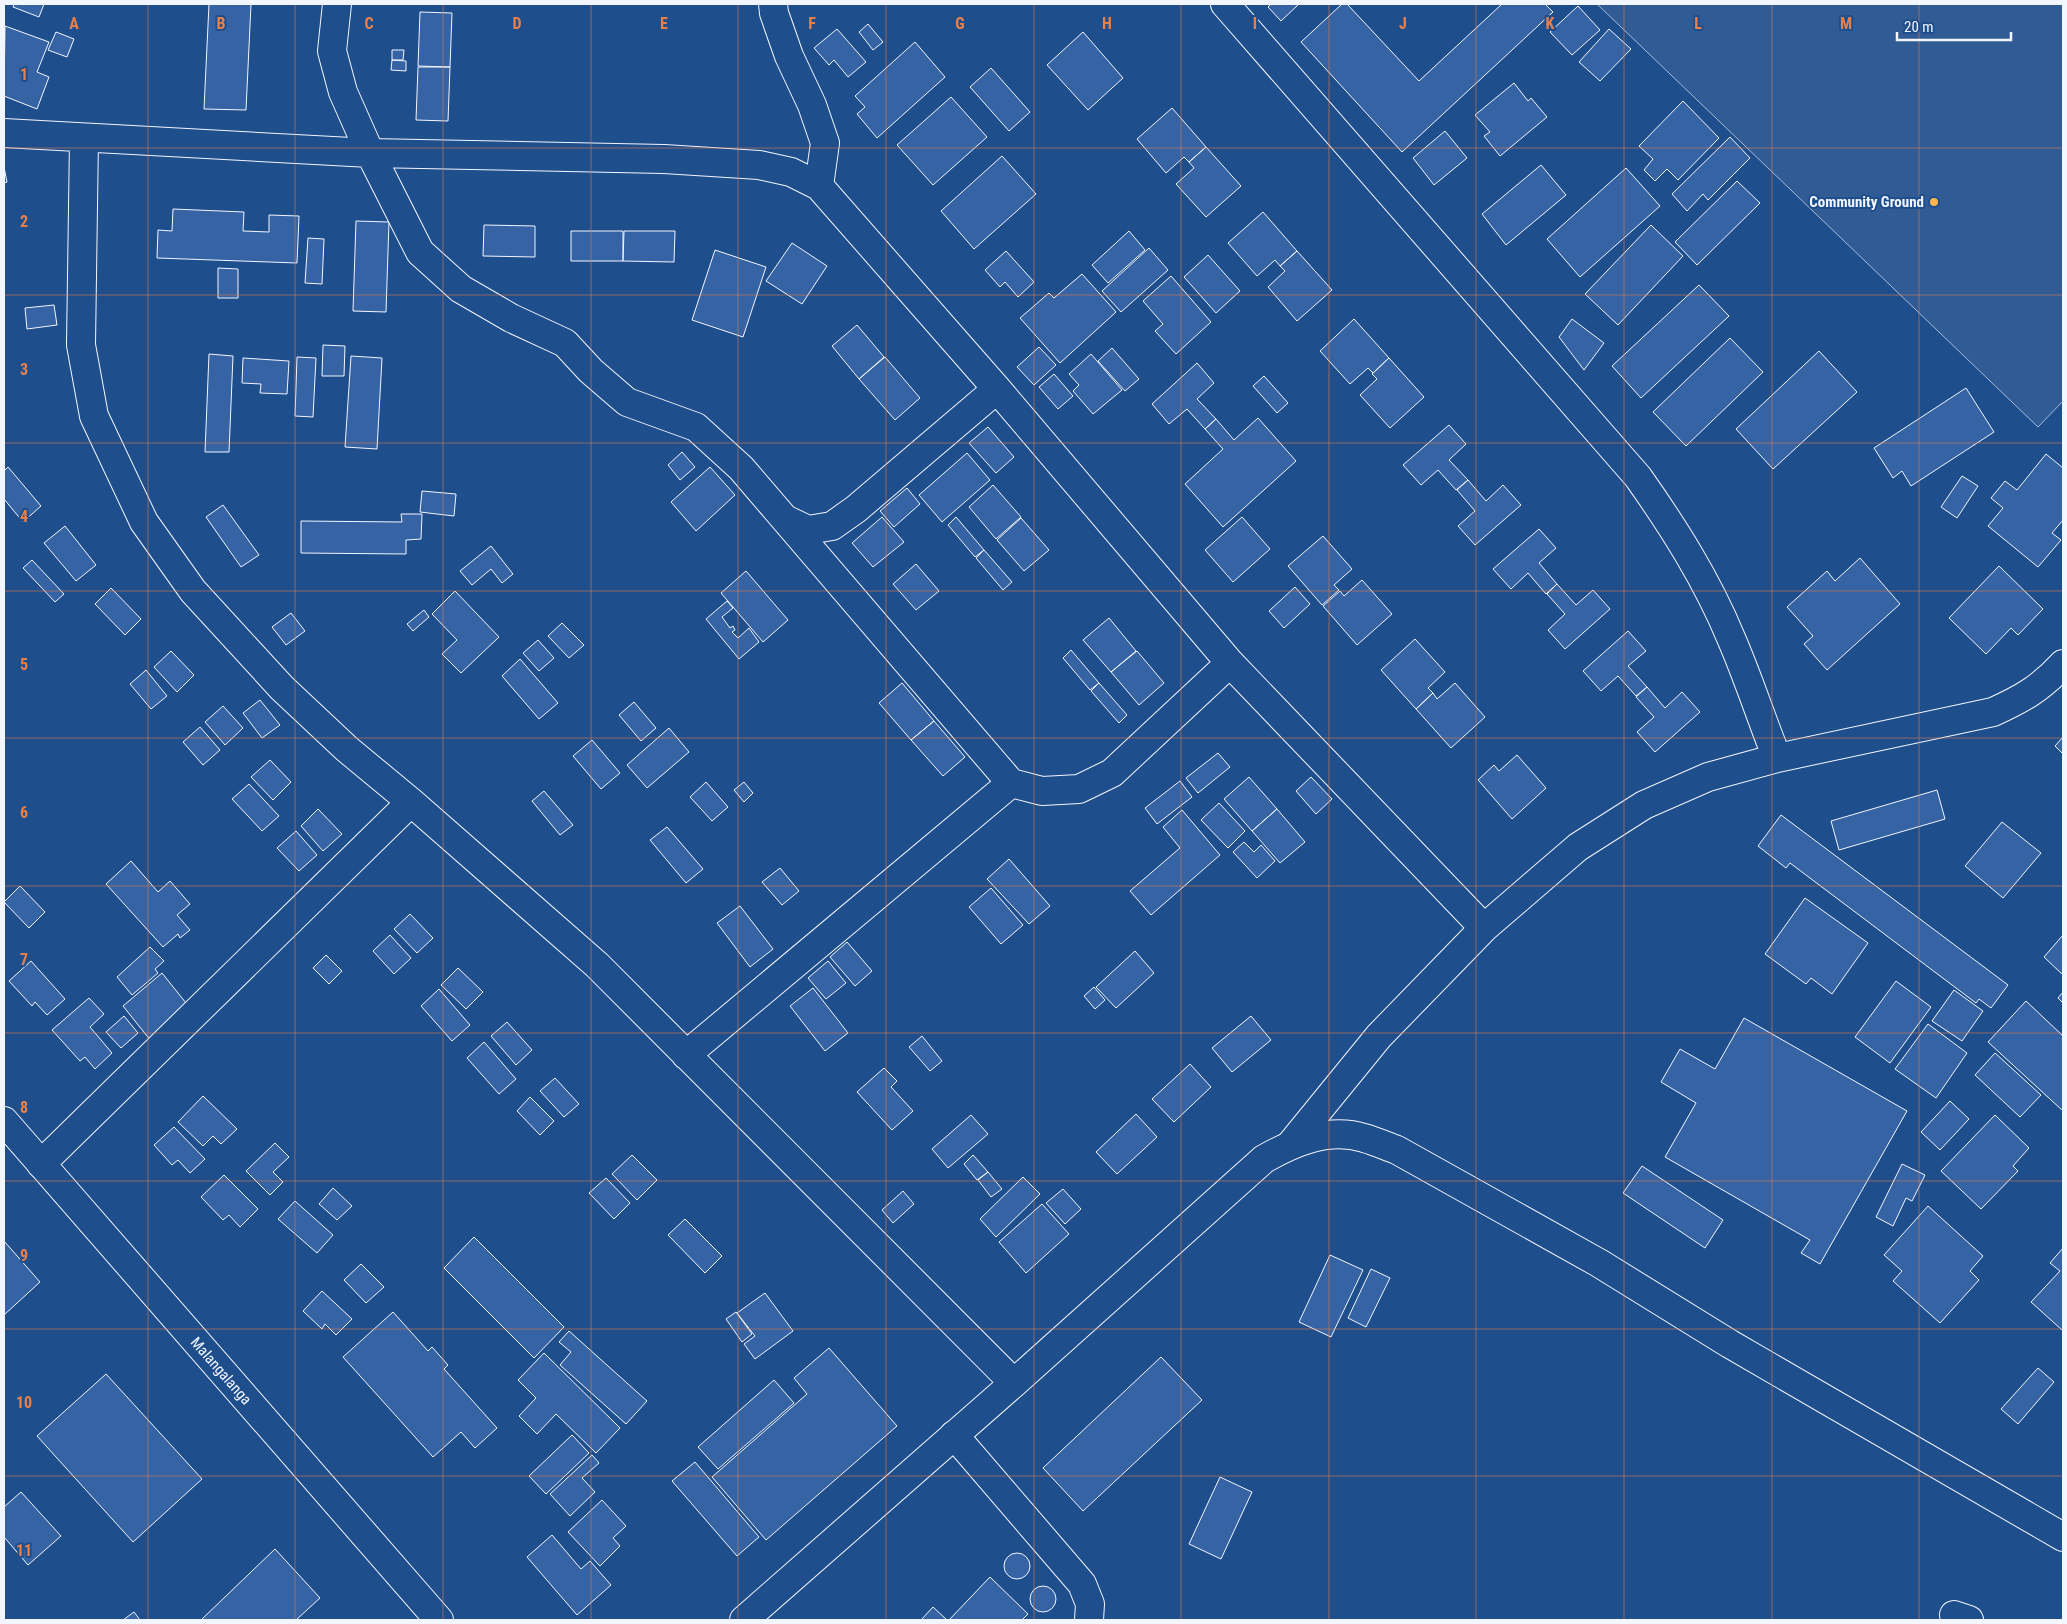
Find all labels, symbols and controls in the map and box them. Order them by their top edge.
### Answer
scale bar [1897,10,2011,42]
text: A [69,14,79,33]
text: B [217,14,226,33]
text: C [364,14,374,33]
text: D [512,14,522,33]
text: E [660,14,668,33]
text: F [808,14,816,33]
text: G [955,14,965,33]
text: H [1102,14,1112,33]
text: I [1253,14,1257,33]
text: J [1399,14,1407,33]
text: K [1546,14,1555,33]
text: L [1694,14,1702,33]
text: M [1840,14,1852,33]
text: 20 m [1904,18,1934,36]
text: 1 [20,65,28,84]
place label: Community Ground [1809,193,1924,211]
marker: Community Ground [1928,196,1940,208]
text: 2 [20,212,28,231]
text: 3 [20,360,28,379]
text: 4 [20,507,28,526]
text: 5 [20,655,28,674]
text: 6 [20,803,28,822]
text: 7 [20,950,28,969]
text: 8 [20,1098,28,1117]
text: 9 [20,1246,28,1265]
street label: Malangalanga [187,1334,255,1408]
text: 10 [16,1393,32,1412]
text: 11 [16,1541,32,1560]

